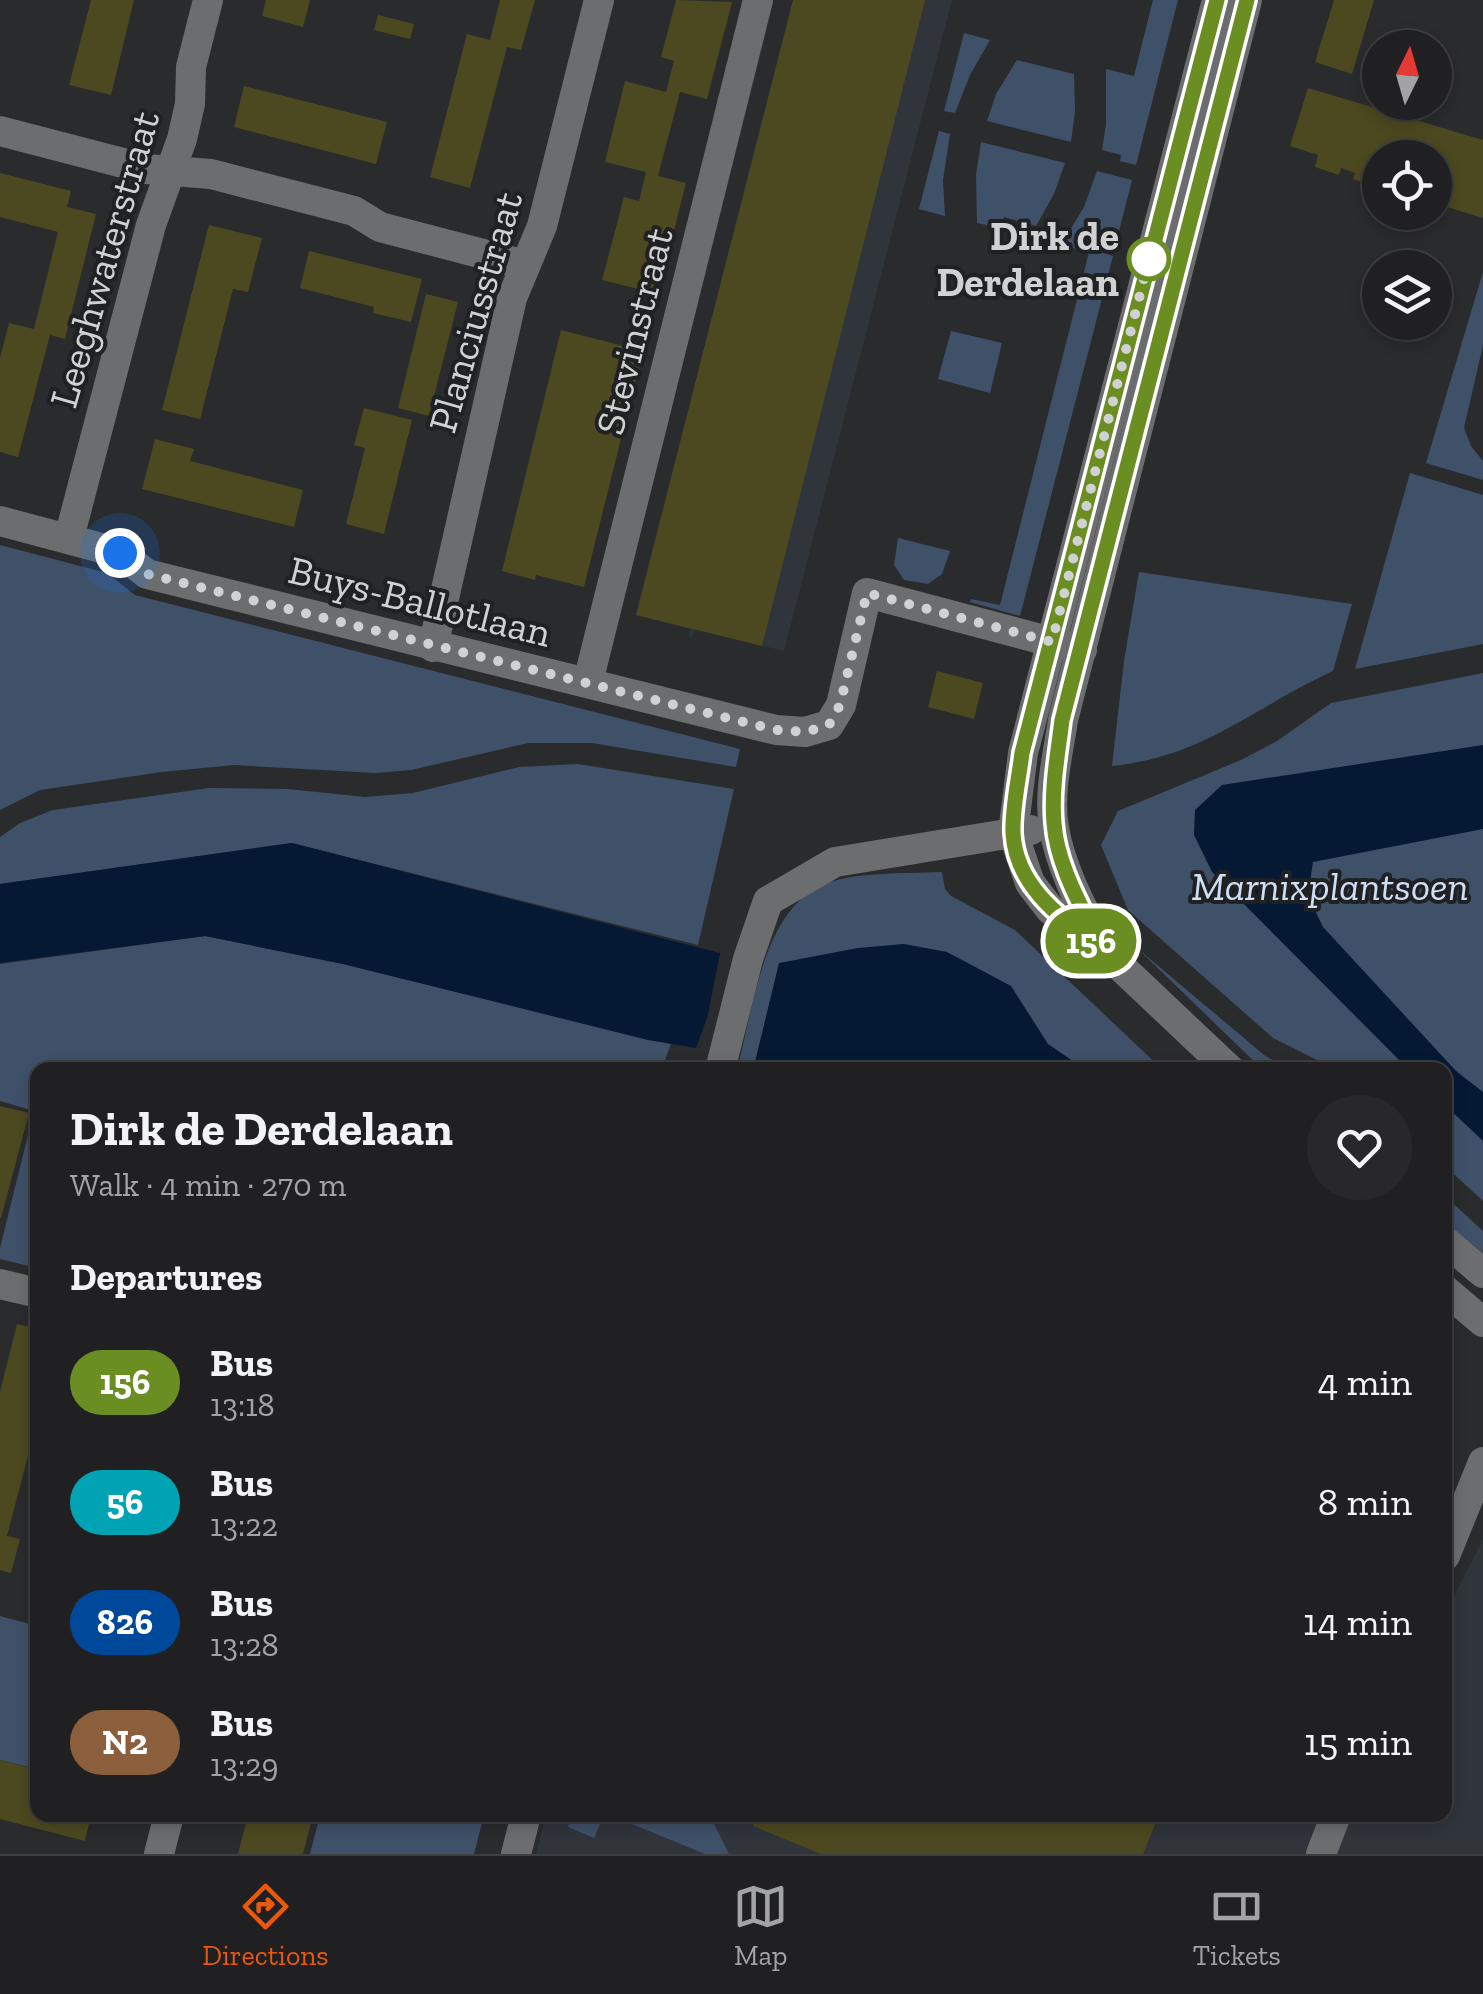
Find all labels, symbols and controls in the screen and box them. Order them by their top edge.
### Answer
north arrow [1362,30,1452,120]
map controls [1362,30,1452,340]
street label: Leeghwaterstraat [39,105,169,413]
button: locate [1362,140,1452,230]
street label: Planciusstraat [418,186,532,438]
place label: Dirk de Derdelaan [936,212,1119,306]
street label: Stevinstraat [585,223,683,439]
marker: Dirk de Derdelaan [1128,238,1170,280]
button: layers [1362,250,1452,340]
your location [95,528,145,578]
street label: Buys-Ballotlaan [284,545,556,657]
park label: Marnixplantsoen [1192,862,1469,910]
line badge: 156 [1034,908,1148,974]
text: 156 [1065,920,1117,962]
button: heart [1307,1095,1412,1200]
text: Dirk de Derdelaan [70,1100,453,1157]
text: Walk · 4 min · 270 m [70,1166,346,1204]
text: Departures [70,1254,262,1300]
text: Bus [210,1340,273,1386]
text: 4 min [1318,1359,1412,1405]
text: 156 [99,1361,151,1403]
text: 13:18 [210,1386,275,1424]
text: Bus [210,1460,273,1506]
text: 8 min [1318,1479,1412,1525]
text: 56 [106,1481,144,1523]
text: 13:22 [210,1506,278,1544]
text: Bus [210,1580,273,1626]
text: 14 min [1303,1599,1412,1645]
text: 826 [97,1601,153,1643]
text: 13:28 [210,1626,279,1664]
text: Bus [210,1700,273,1746]
text: 15 min [1304,1719,1412,1765]
text: N2 [102,1721,148,1763]
text: 13:29 [210,1746,279,1784]
tab: Directions [202,1879,329,1972]
tab: Map [733,1879,788,1972]
tab: Tickets [1193,1879,1281,1972]

